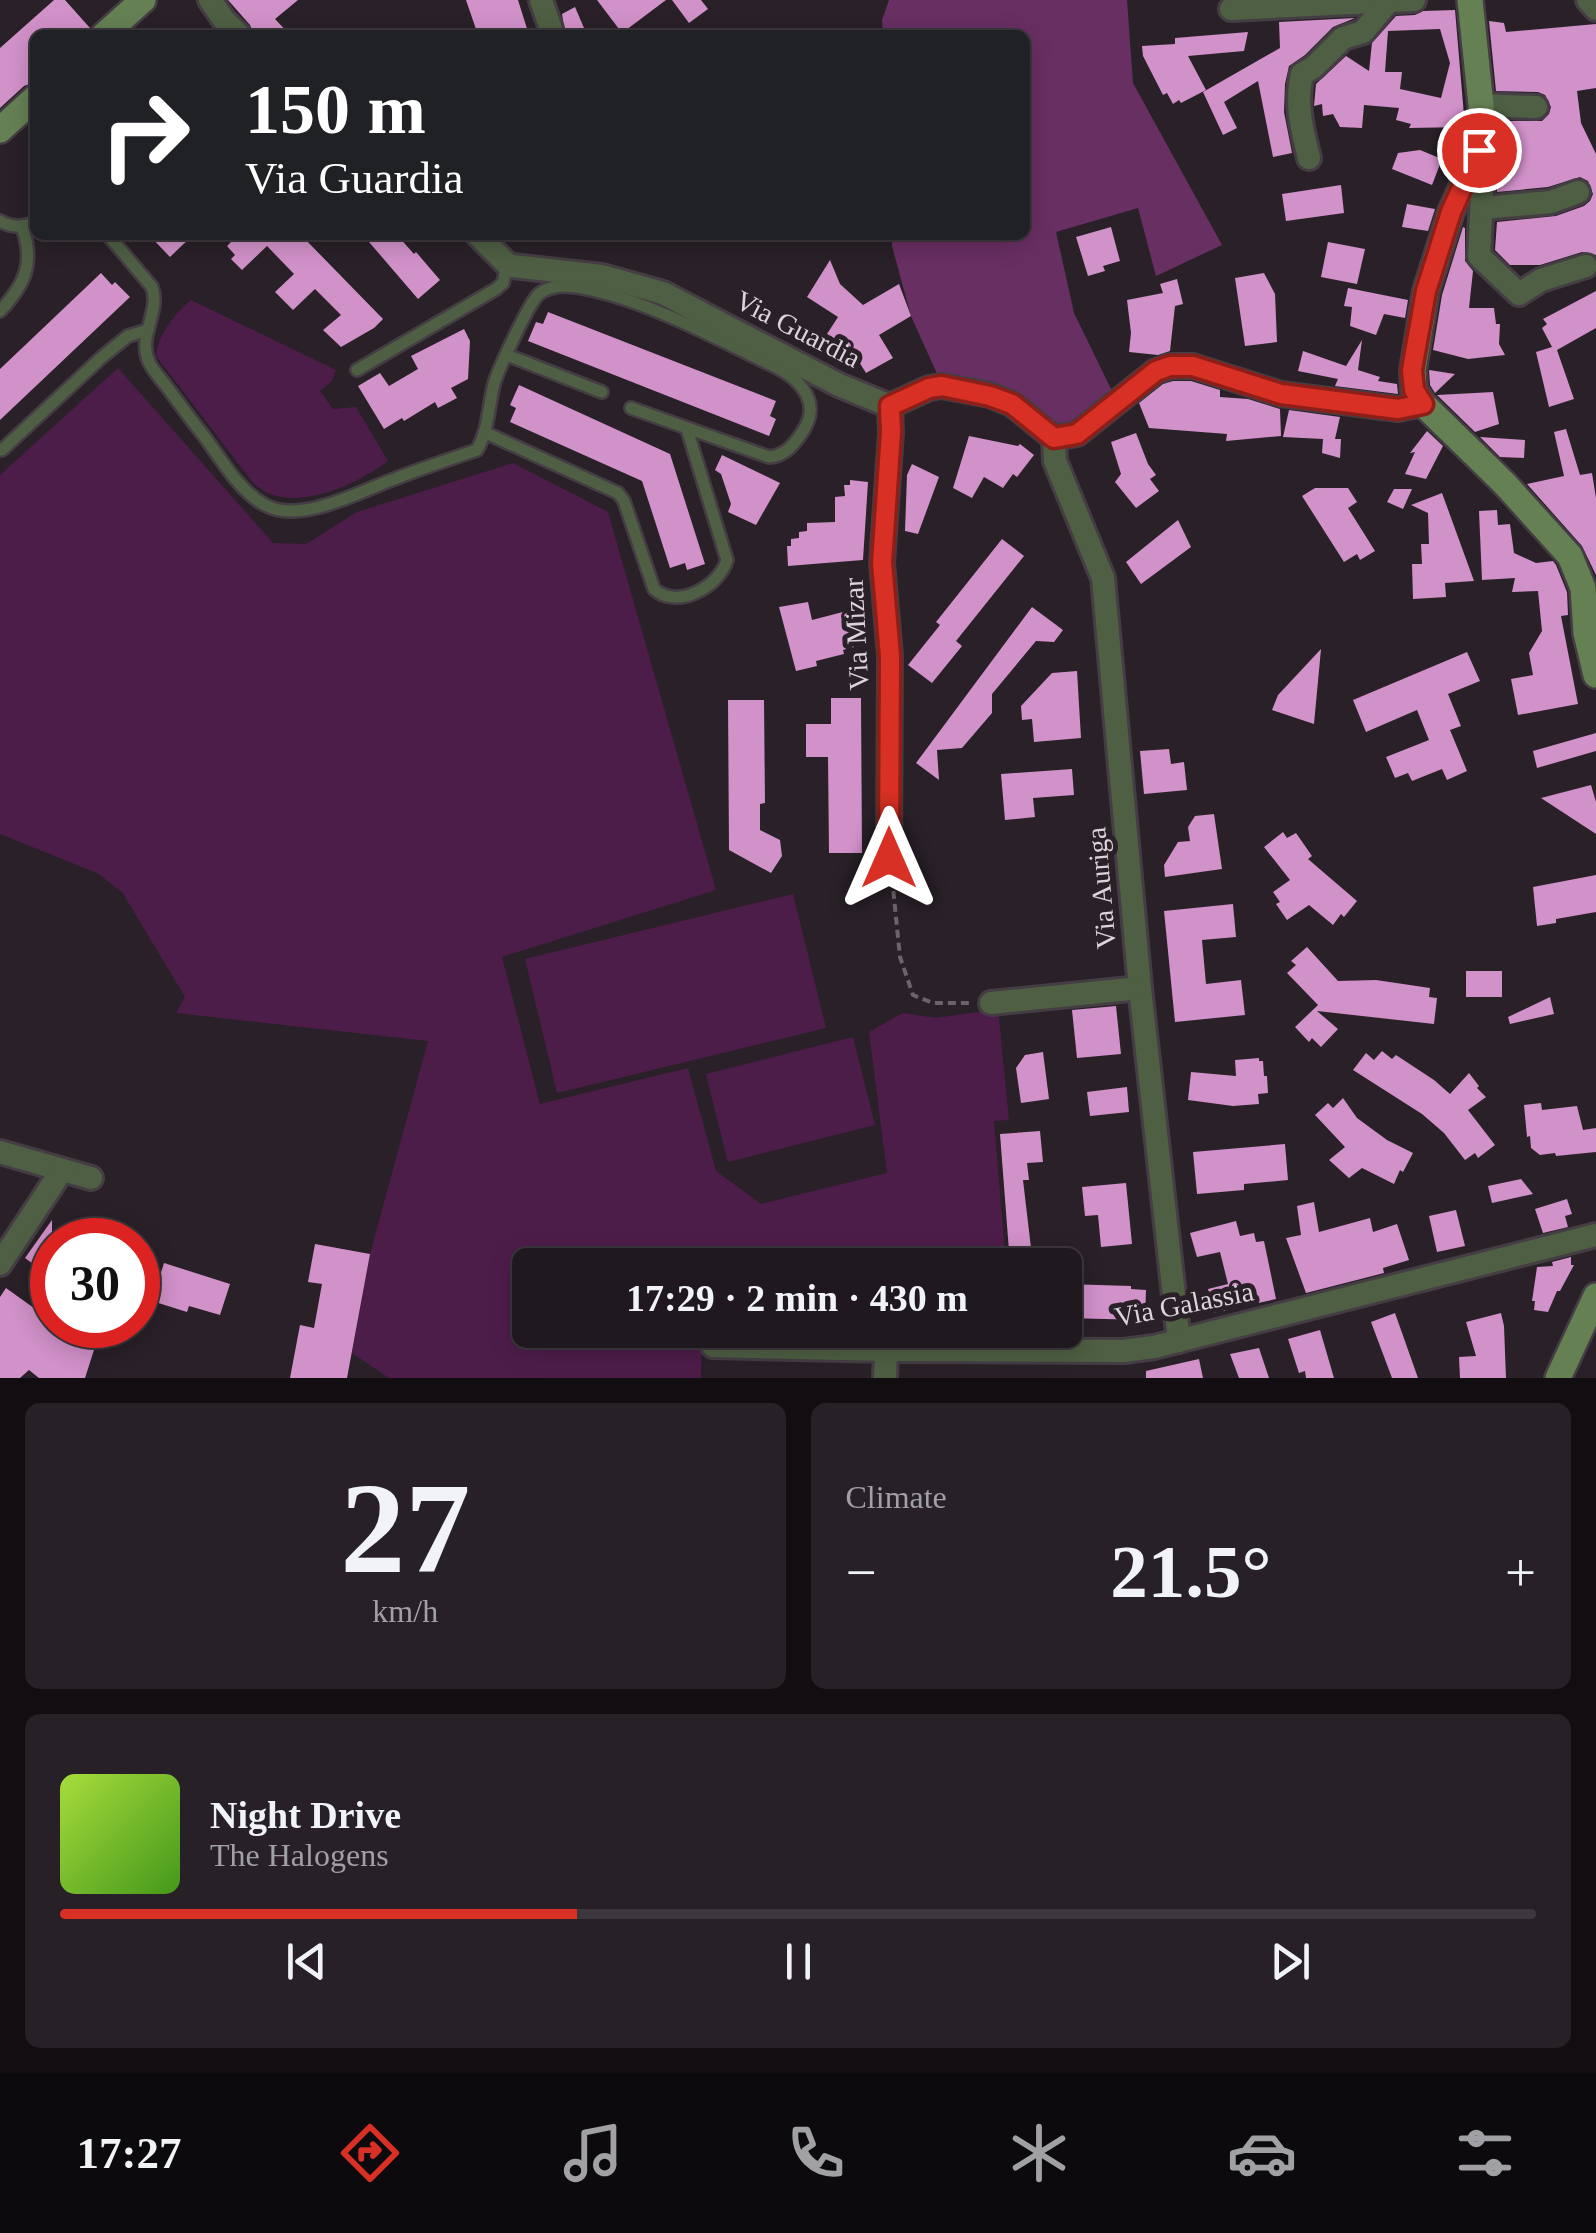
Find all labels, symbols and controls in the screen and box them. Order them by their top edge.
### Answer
icon: right [80,70,210,200]
text: 150 m [245,71,426,148]
pin [1437,108,1522,193]
icon: arrive [1452,123,1507,178]
text: Via Guardia [245,153,463,203]
street label: Via Guardia [730,284,866,374]
street label: Via Mizar [838,576,874,691]
position arrow [837,806,941,910]
street label: Via Auriga [1080,825,1122,950]
speed limit sign: 30 [30,1218,160,1348]
street label: Via Galassia [1112,1275,1257,1333]
text: 17:29 · 2 min · 430 m [626,1277,968,1319]
text: 27 [340,1456,470,1600]
text: Climate [846,1479,947,1515]
text: 21.5° [1110,1530,1271,1613]
text: − [846,1542,877,1603]
text: + [1505,1542,1536,1603]
text: km/h [372,1593,438,1629]
text: Night Drive [210,1794,401,1836]
text: The Halogens [210,1837,389,1873]
icon: previous [279,1934,334,1989]
icon: pause [771,1934,826,1989]
icon: next [1263,1934,1318,1989]
icon: directions [335,2118,405,2188]
icon: music [558,2118,628,2188]
icon: phone [781,2118,851,2188]
icon: climate [1004,2118,1074,2188]
icon: car [1227,2118,1297,2188]
icon: filters [1450,2118,1520,2188]
text: 17:27 [77,2128,182,2178]

